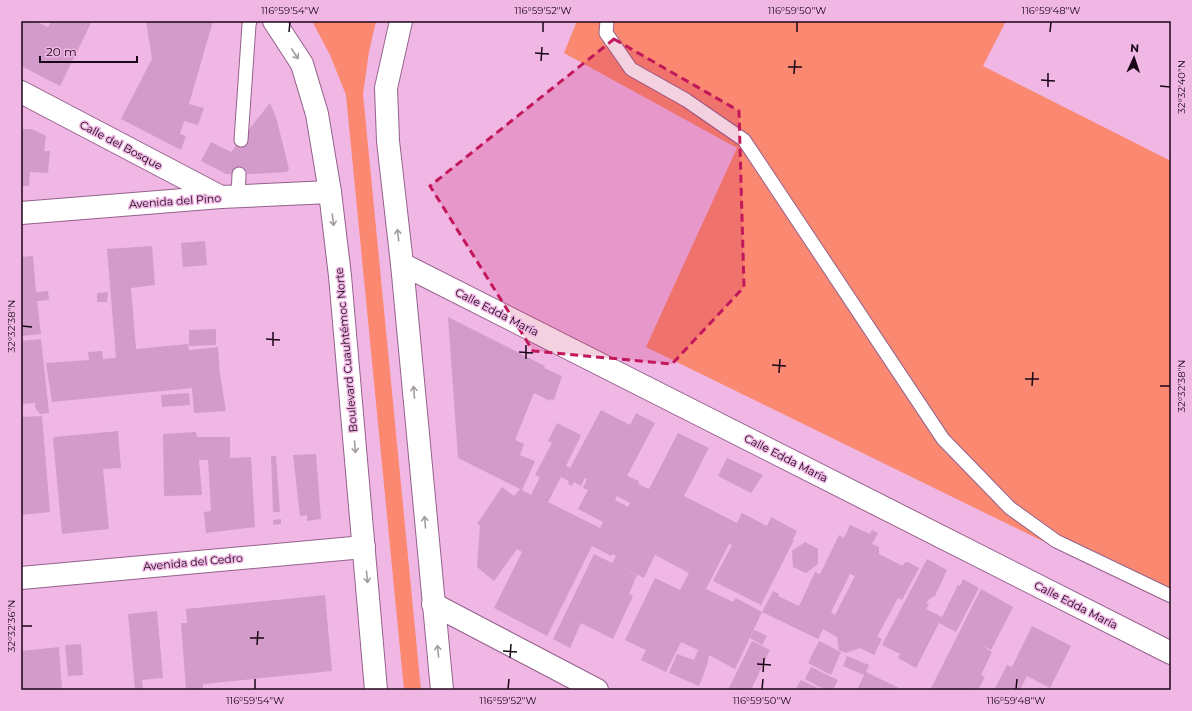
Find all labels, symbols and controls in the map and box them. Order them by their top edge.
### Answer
text: 116°59'54"W [261,4,319,17]
text: 116°59'52"W [514,4,572,17]
text: 116°59'50"W [768,4,826,17]
text: 116°59'48"W [1022,4,1080,17]
scale bar [40,38,137,64]
north arrow [1114,38,1154,78]
text: N [1130,41,1139,55]
text: 20 m [46,44,77,59]
one-way arrow [291,48,299,59]
text: 32°32'40"N [1175,60,1188,114]
street label: Calle del Bosque [77,117,165,173]
street label: Avenida del Pino [128,191,222,211]
one-way arrow [329,213,337,226]
one-way arrow [394,229,402,242]
street label: Boulevard Cuauhtémoc Norte [332,267,360,433]
street label: Calle Edda María [453,285,541,339]
text: 32°32'38"N [5,300,18,353]
text: 32°32'38"N [1175,360,1188,413]
one-way arrow [410,386,417,399]
street label: Calle Edda María [742,431,830,485]
one-way arrow [352,440,359,453]
one-way arrow [422,516,429,529]
street label: Avenida del Cedro [143,551,244,573]
one-way arrow [363,570,370,583]
street label: Calle Edda María [1032,578,1120,632]
text: 32°32'36"N [5,600,18,652]
one-way arrow [434,645,441,658]
text: 116°59'54"W [226,694,284,707]
text: 116°59'52"W [479,694,537,707]
text: 116°59'50"W [733,694,791,707]
text: 116°59'48"W [987,694,1045,707]

